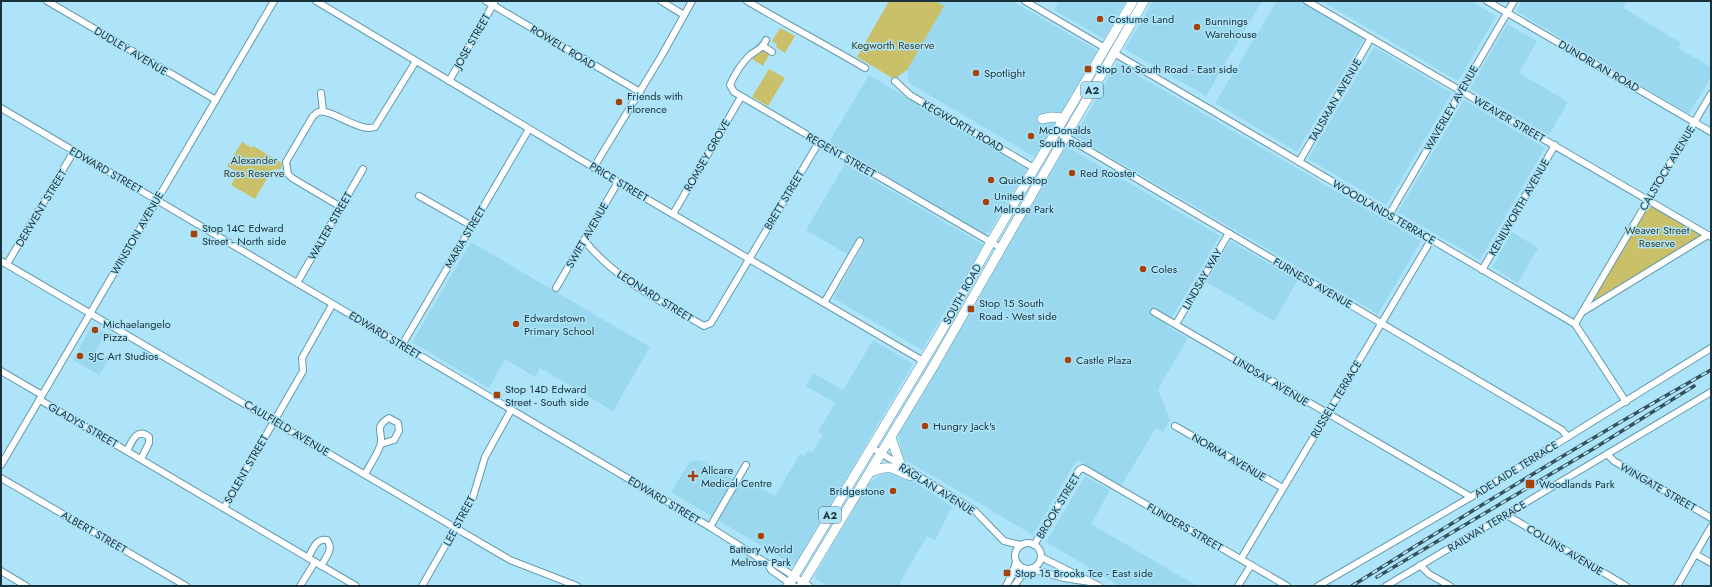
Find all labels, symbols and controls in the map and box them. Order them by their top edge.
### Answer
street label: JOSE STREET [449,10,494,73]
place label: Costume Land [1108,11,1174,27]
place label: Bunnings Warehouse [1205,13,1257,42]
marker: Costume Land [1095,14,1105,24]
street label: ROWELL ROAD [527,21,599,73]
marker: Bunnings Warehouse [1192,22,1202,32]
street label: DUDLEY AVENUE [91,23,171,79]
street label: DUNORLAN ROAD [1555,36,1643,96]
park label: Kegworth Reserve [852,37,935,53]
street label: TALISMAN AVENUE [1305,55,1365,145]
place label: Stop 16 South Road - East side [1096,61,1238,77]
street label: WAVERLEY AVENUE [1420,62,1482,154]
marker: Stop 16 South Road - East side [1083,64,1093,74]
place label: Spotlight [984,65,1025,81]
marker: Spotlight [971,68,981,78]
road number: A2 [1081,82,1103,98]
place label: Friends with Florence [627,88,683,117]
street label: WEAVER STREET [1470,92,1548,146]
street label: KEGWORTH ROAD [919,96,1007,156]
marker: Friends with Florence [614,97,624,107]
street label: ROMSEY GROVE [680,116,734,194]
place label: McDonalds South Road [1039,122,1092,151]
street label: CALSTOCK AVENUE [1635,122,1699,214]
street label: REGENT STREET [803,129,879,181]
marker: McDonalds South Road [1026,131,1036,141]
street label: EDWARD STREET [67,143,145,197]
park label: Alexander Ross Reserve [224,152,285,181]
street label: KENILWORTH AVENUE [1485,155,1553,259]
street label: PRICE STREET [586,158,652,206]
place label: Red Rooster [1080,165,1136,181]
street label: DERWENT STREET [11,166,71,250]
street label: BRETT STREET [760,167,808,233]
marker: Red Rooster [1067,168,1077,178]
place label: QuickStop [999,172,1047,188]
marker: QuickStop [986,175,996,185]
street label: WOODLANDS TERRACE [1329,176,1439,248]
street label: WINSTON AVENUE [107,188,167,278]
place label: United Melrose Park [994,188,1054,217]
street label: WALTER STREET [304,189,356,263]
marker: United Melrose Park [981,197,991,207]
street label: SWIFT AVENUE [562,199,612,271]
street label: MARIA STREET [440,203,490,271]
place label: Stop 14C Edward Street - North side [202,220,287,249]
park label: Weaver Street Reserve [1625,222,1690,251]
marker: Stop 14C Edward Street - North side [189,229,199,239]
street label: LINDSAY WAY [1178,245,1226,312]
street label: FURNESS AVENUE [1270,254,1356,312]
street label: SOUTH ROAD [939,260,986,327]
place label: Coles [1151,261,1178,277]
marker: Coles [1138,264,1148,274]
street label: LEONARD STREET [614,266,696,326]
place label: Stop 15 South Road - West side [979,295,1057,324]
marker: Stop 15 South Road - West side [966,304,976,314]
street label: EDWARD STREET [346,307,424,363]
place label: Edwardstown Primary School [524,310,594,339]
place label: Michaelangelo Pizza [103,316,171,345]
marker: Edwardstown Primary School [511,319,521,329]
marker: Michaelangelo Pizza [90,325,100,335]
place label: SJC Art Studios [88,348,159,364]
marker: SJC Art Studios [75,351,85,361]
place label: Castle Plaza [1076,352,1132,368]
street label: LINDSAY AVENUE [1230,352,1312,410]
marker: Castle Plaza [1063,355,1073,365]
street label: RUSSELL TERRACE [1306,357,1366,441]
place label: Stop 14D Edward Street - South side [505,381,589,410]
marker: Stop 14D Edward Street - South side [492,390,502,400]
street label: CAULFIELD AVENUE [241,396,333,460]
street label: GLADYS STREET [45,399,121,451]
place label: Hungry Jack's [933,418,996,434]
marker: Hungry Jack's [920,421,930,431]
street label: NORMA AVENUE [1189,429,1269,485]
street label: SOLENT STREET [220,432,272,506]
street label: ADELAIDE TERRACE [1471,437,1561,501]
street label: RAGLAN AVENUE [896,459,978,519]
street label: WINGATE STREET [1617,459,1699,515]
place label: Allcare Medical Centre [701,462,772,491]
street label: BROOK STREET [1032,470,1084,542]
marker: Allcare Medical Centre [688,471,698,481]
street label: EDWARD STREET [625,472,703,528]
place label: Woodlands Park [1539,476,1615,492]
marker: Woodlands Park [1524,478,1536,490]
place label: Bridgestone [830,483,885,499]
marker: Bridgestone [888,486,898,496]
street label: LEE STREET [439,493,479,549]
street label: RAILWAY TERRACE [1444,496,1530,556]
street label: FLINDERS STREET [1144,499,1226,555]
street label: ALBERT STREET [58,507,130,557]
road number: A2 [819,507,841,523]
street label: COLLINS AVENUE [1523,521,1607,579]
marker: Battery World Melrose Park [756,531,766,541]
place label: Battery World Melrose Park [729,541,793,570]
place label: Stop 15 Brooks Tce - East side [1015,565,1153,581]
marker: Stop 15 Brooks Tce - East side [1002,568,1012,578]

